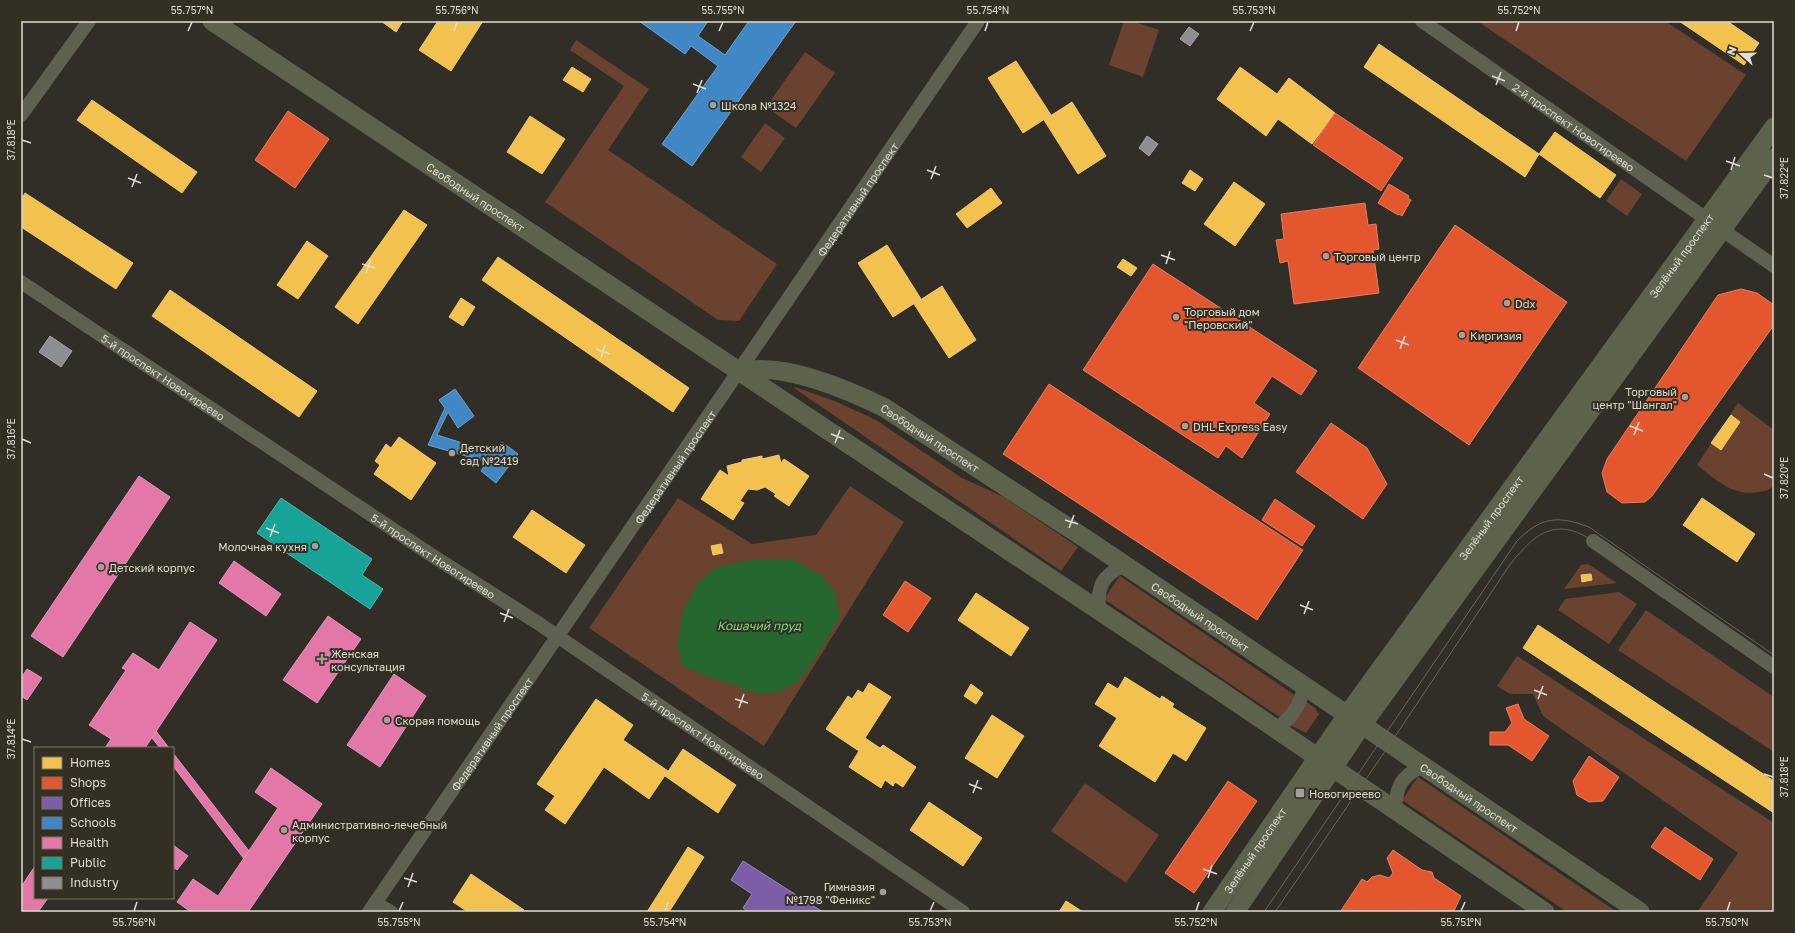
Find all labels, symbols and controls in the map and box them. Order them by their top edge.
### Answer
text: 55.757°N [171,4,213,16]
text: 55.756°N [435,4,479,16]
text: 55.755°N [702,4,745,16]
text: 55.754°N [967,4,1009,16]
text: 55.753°N [1232,4,1276,16]
text: 55.752°N [1498,4,1541,16]
north arrow [1721,34,1761,74]
text: N [1724,44,1739,57]
street label: 2-й проспект Новогиреево [1510,80,1638,174]
place label: Школа №1324 [721,99,797,112]
marker: Школа №1324 [708,100,718,110]
text: 37.818°E [5,119,17,161]
street label: Федеративный проспект [814,139,901,259]
text: 37.822°E [1778,157,1790,199]
street label: Свободный проспект [425,159,528,234]
street label: Зелёный проспект [1646,210,1716,300]
place label: Торговый центр [1334,250,1421,263]
marker: Торговый центр [1321,251,1331,261]
place label: Ddx [1515,297,1536,310]
marker: Ddx [1502,298,1512,308]
place label: Торговый дом "Перовский" [1184,305,1260,331]
marker: Торговый дом "Перовский" [1171,312,1181,322]
place label: Киргизия [1470,329,1522,342]
marker: Киргизия [1457,330,1467,340]
street label: 5-й проспект Новогиреево [99,331,228,423]
place label: Торговый центр "Шангал" [1593,385,1677,411]
marker: Торговый центр "Шангал" [1680,392,1690,402]
street label: Свободный проспект [879,401,982,475]
street label: Федеративный проспект [631,407,718,526]
text: 37.816°E [5,418,17,460]
place label: DHL Express Easy [1193,420,1287,433]
marker: DHL Express Easy [1180,421,1190,431]
place label: Детский сад №2419 [460,441,519,467]
marker: Детский сад №2419 [447,448,457,458]
text: 37.820°E [1778,457,1790,499]
street label: Зелёный проспект [1456,472,1526,562]
street label: 5-й проспект Новогиреево [369,510,498,601]
place label: Молочная кухня [218,540,307,553]
marker: Молочная кухня [310,541,320,551]
place label: Детский корпус [109,561,195,574]
marker: Детский корпус [96,562,106,572]
street label: Свободный проспект [1149,579,1252,654]
water label: Кошачий пруд [717,618,802,633]
place label: Женская консультация [331,647,405,673]
marker: Женская консультация [316,653,328,665]
street label: Федеративный проспект [448,674,535,793]
street label: 5-й проспект Новогиреево [639,689,767,782]
place label: Скорая помощь [395,714,480,727]
marker: Скорая помощь [382,715,392,725]
text: 37.814°E [5,719,17,759]
legend [34,747,174,899]
text: Homes [70,755,110,770]
text: 37.818°E [1778,756,1790,798]
street label: Свободный проспект [1418,760,1521,835]
text: Shops [70,775,106,790]
marker: Новогиреево [1294,787,1306,799]
place label: Новогиреево [1309,787,1381,800]
text: Offices [70,795,111,810]
street label: Зелёный проспект [1220,804,1289,895]
text: Schools [70,815,116,830]
place label: Административно-лечебный корпус [292,818,447,844]
marker: Административно-лечебный корпус [279,825,289,835]
text: Health [70,835,109,850]
text: Public [70,855,107,870]
text: Industry [70,875,119,890]
place label: Гимназия №1798 "Феникс" [786,880,875,906]
marker: Гимназия №1798 "Феникс" [878,887,888,897]
text: 55.756°N [112,916,156,928]
text: 55.755°N [378,916,421,928]
text: 55.754°N [644,916,686,928]
text: 55.753°N [908,916,952,928]
text: 55.752°N [1175,916,1218,928]
text: 55.751°N [1440,916,1482,928]
text: 55.750°N [1705,916,1749,928]

